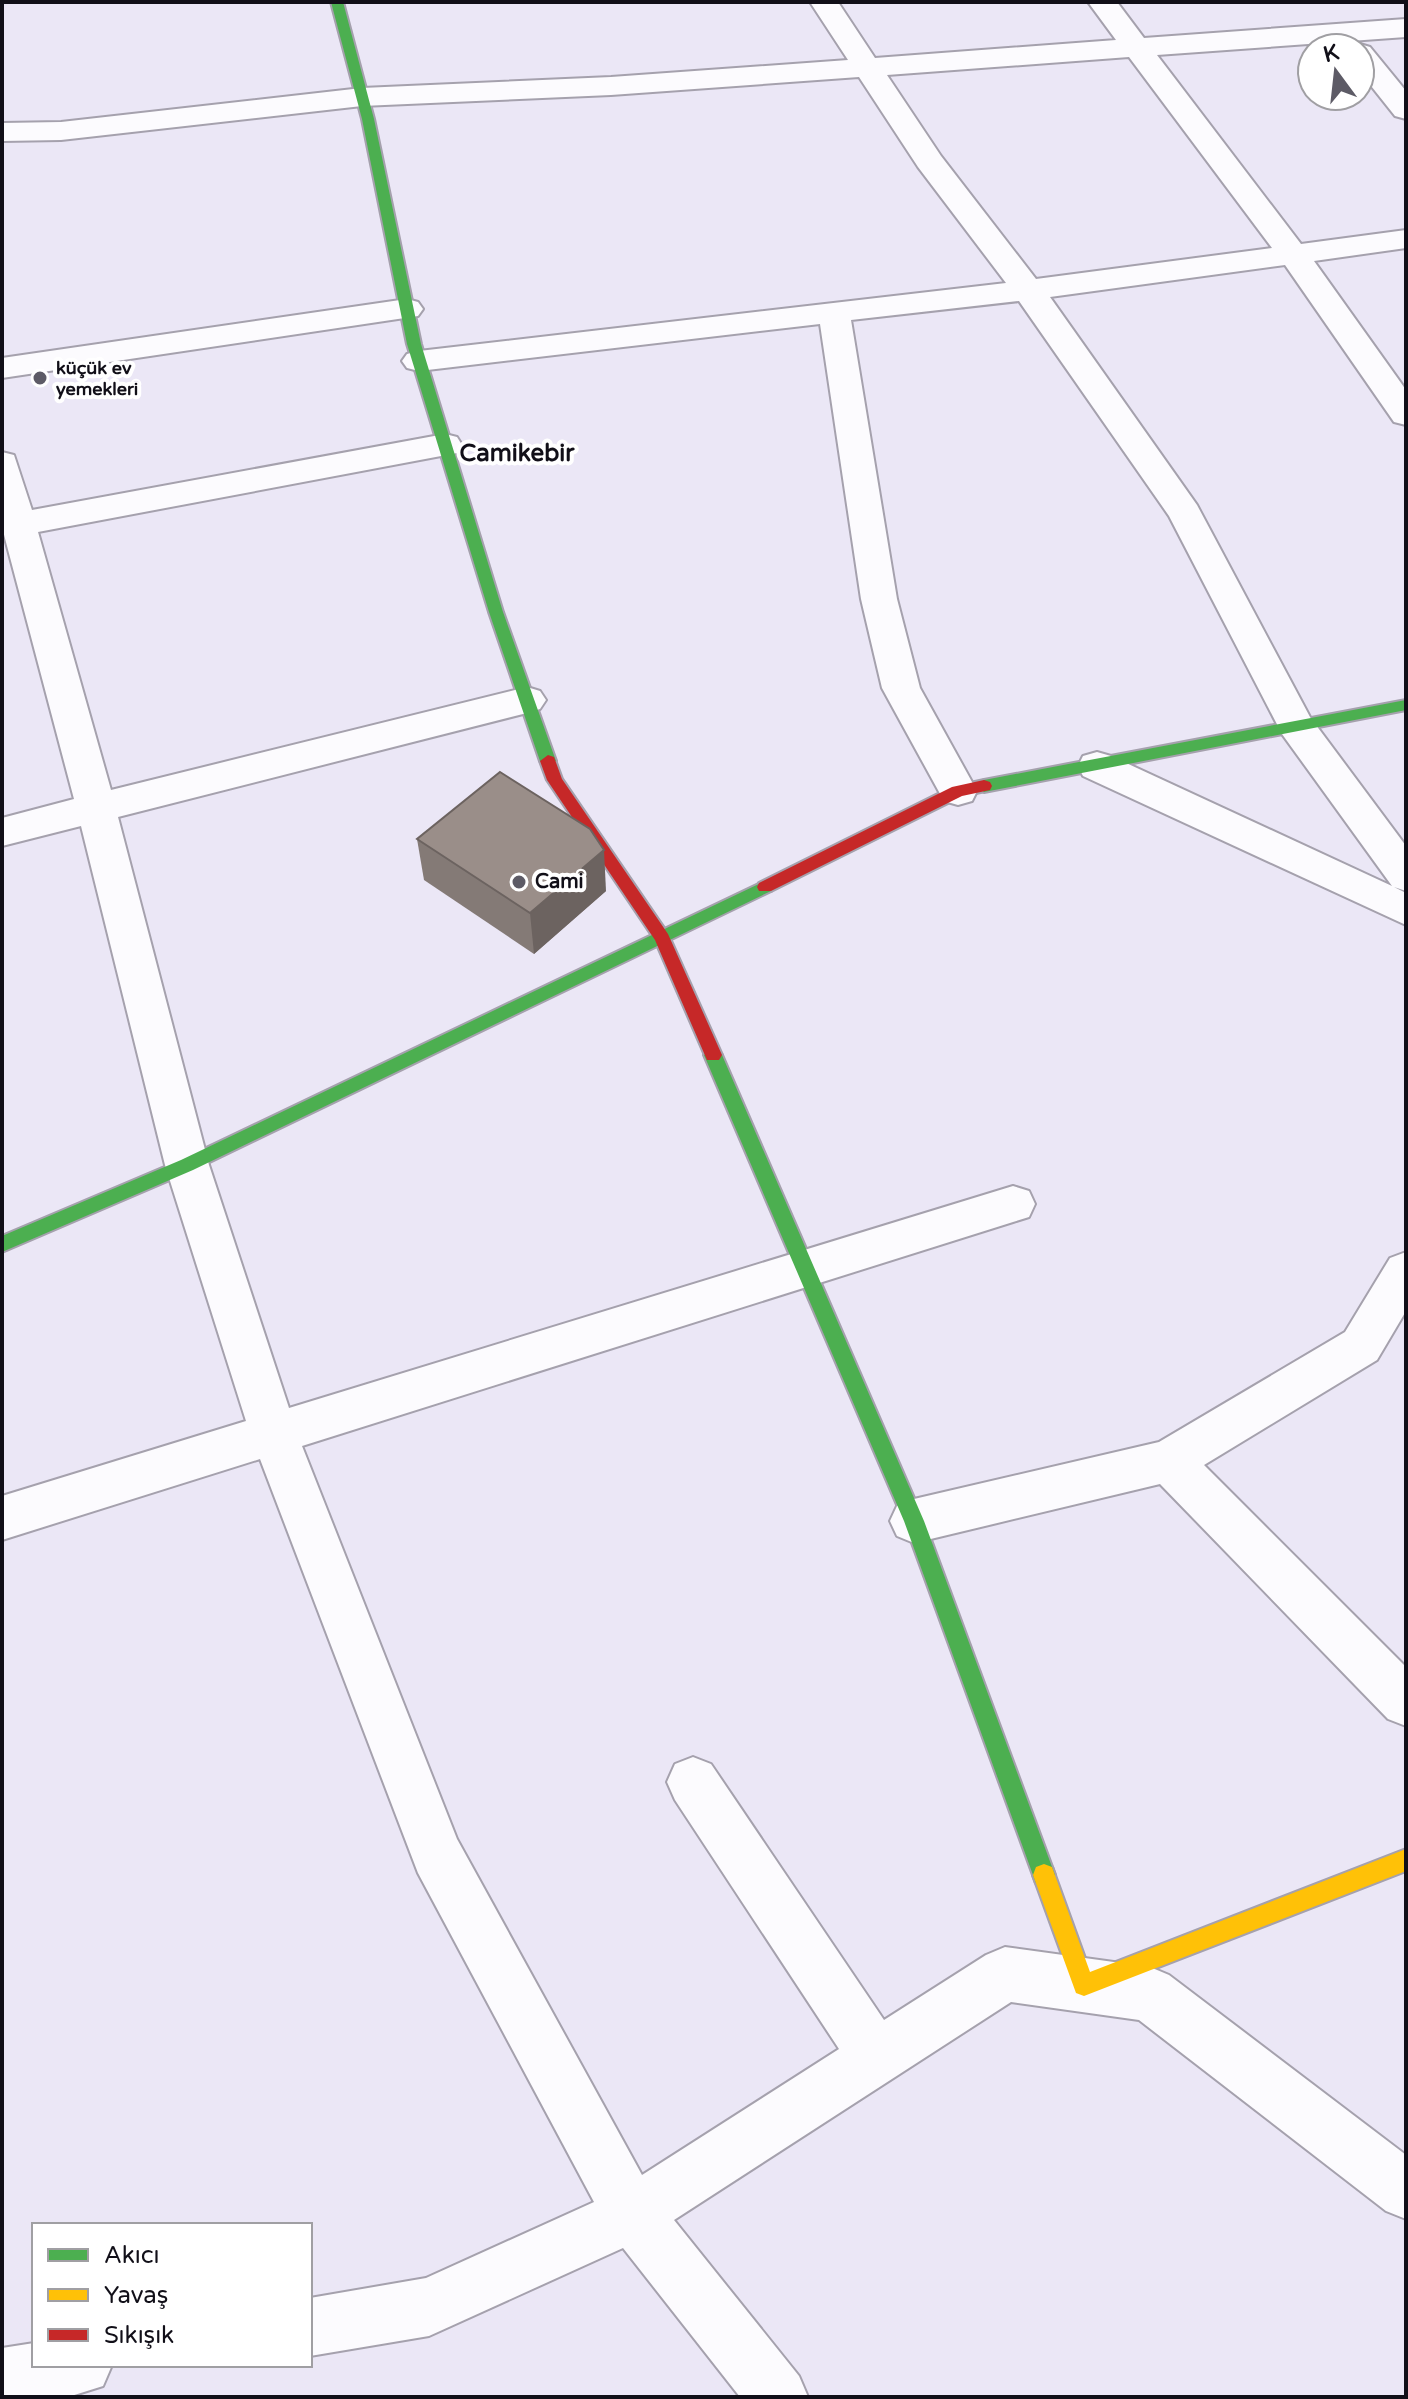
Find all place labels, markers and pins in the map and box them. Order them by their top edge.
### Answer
place label: küçük ev yemekleri [56,357,138,400]
marker: küçük ev yemekleri [31,369,49,387]
place label: Cami [535,870,583,894]
marker: Cami [510,873,528,891]

